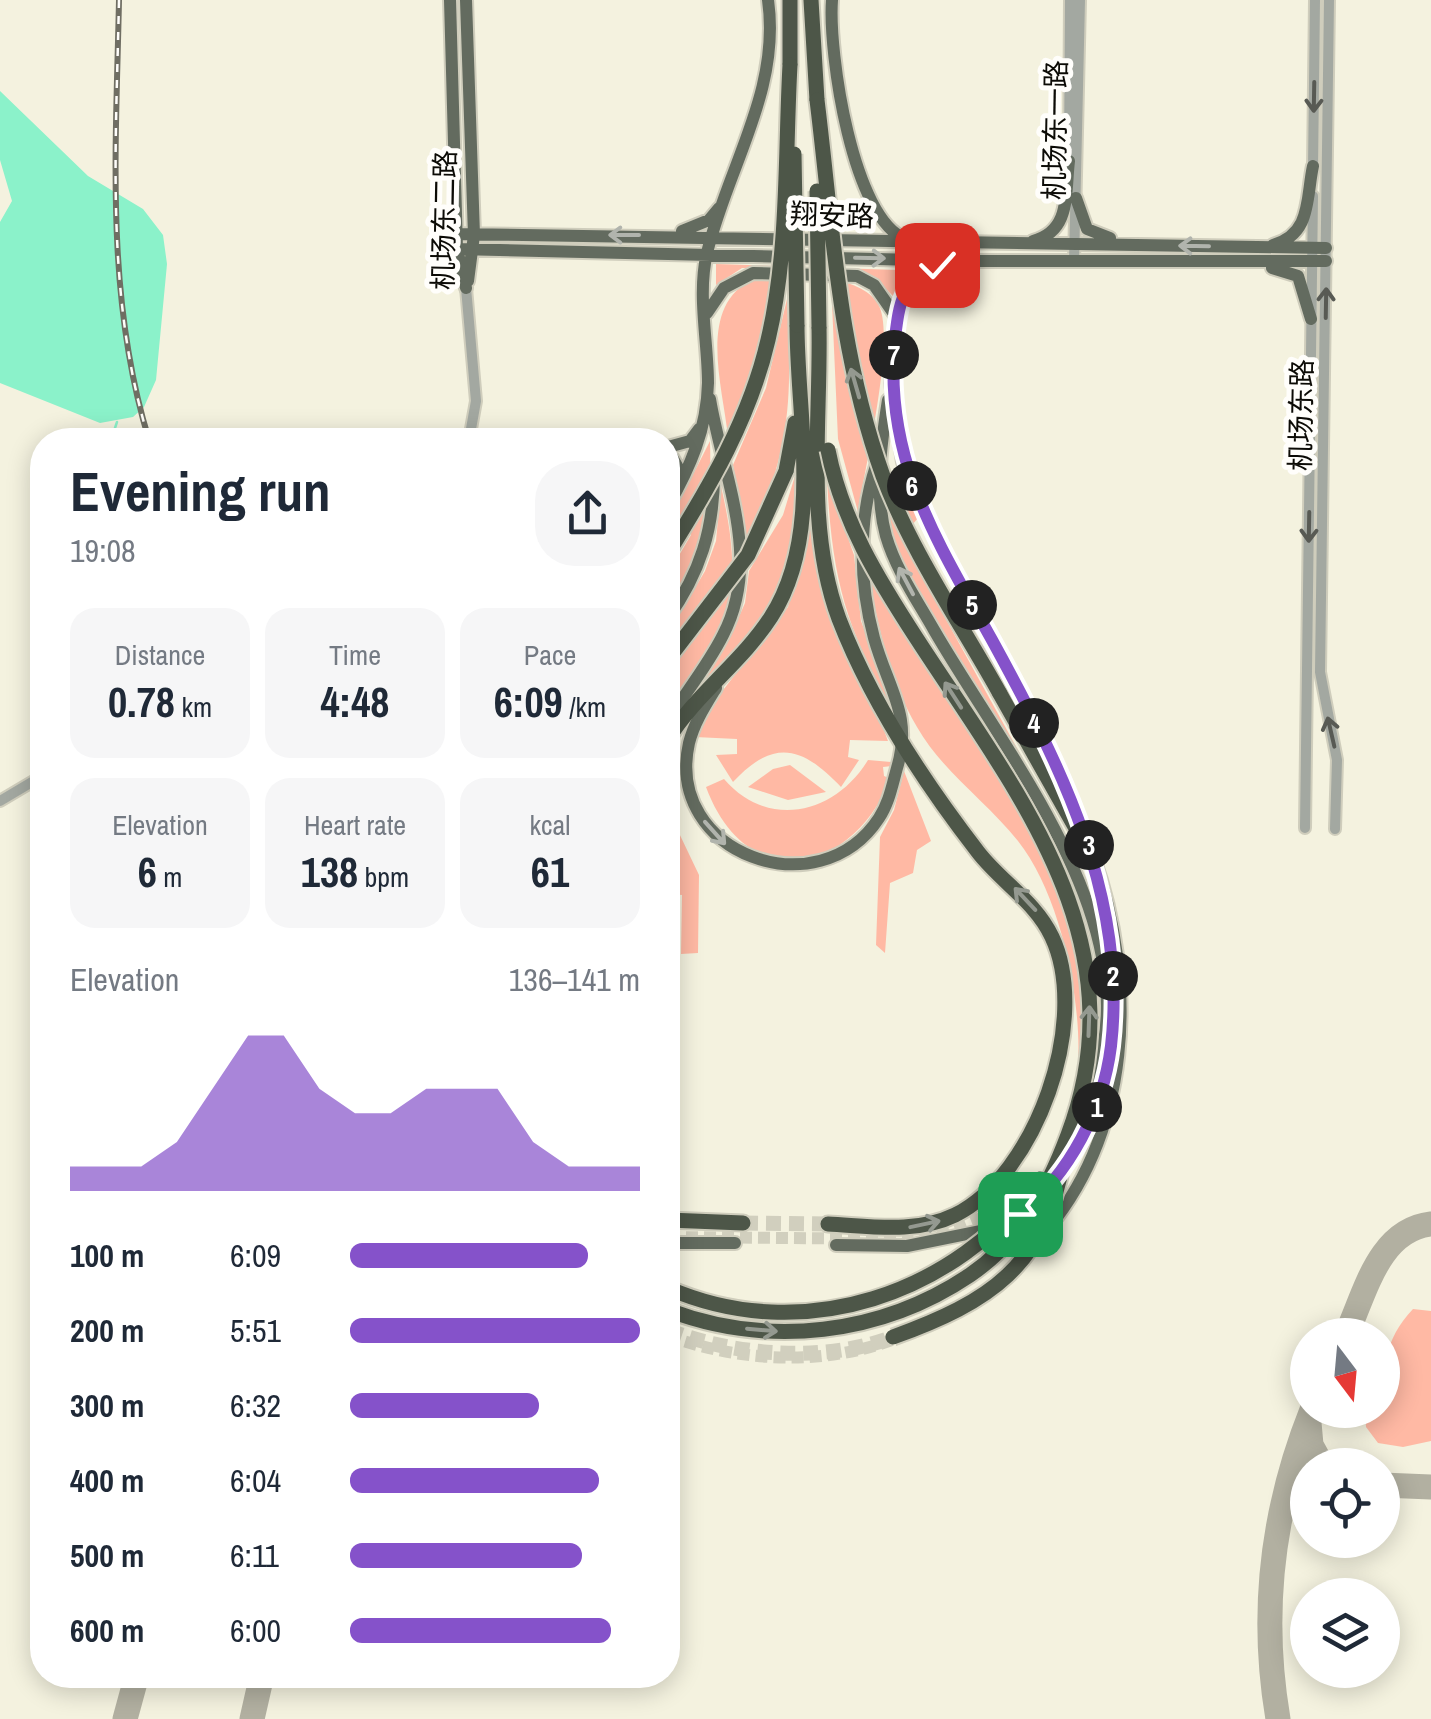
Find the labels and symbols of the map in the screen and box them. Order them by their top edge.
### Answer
street label: 机场东一路 [1035,60,1075,200]
one-way arrow [1304,80,1324,113]
street label: 机场东二路 [424,150,464,290]
street label: 翔安路 [789,195,875,235]
pin [895,223,980,308]
one-way arrow [609,226,642,244]
one-way arrow [1178,236,1210,256]
one-way arrow [853,249,885,268]
one-way arrow [1316,288,1335,320]
pin: 7 [869,330,919,380]
street label: 机场东路 [1281,359,1321,471]
one-way arrow [844,368,863,399]
pin: 6 [887,461,937,511]
one-way arrow [1300,510,1318,543]
one-way arrow [896,567,916,597]
pin: 5 [947,580,997,630]
one-way arrow [943,681,964,710]
pin: 4 [1009,698,1059,748]
one-way arrow [1321,717,1339,749]
one-way arrow [703,820,727,846]
pin: 3 [1064,820,1114,870]
one-way arrow [1014,887,1037,912]
pin: 2 [1088,951,1138,1001]
one-way arrow [1080,1005,1099,1037]
pin: 1 [1072,1082,1122,1132]
pin [978,1172,1063,1257]
one-way arrow [908,1213,940,1232]
north arrow [1290,1318,1400,1428]
one-way arrow [746,1321,778,1340]

